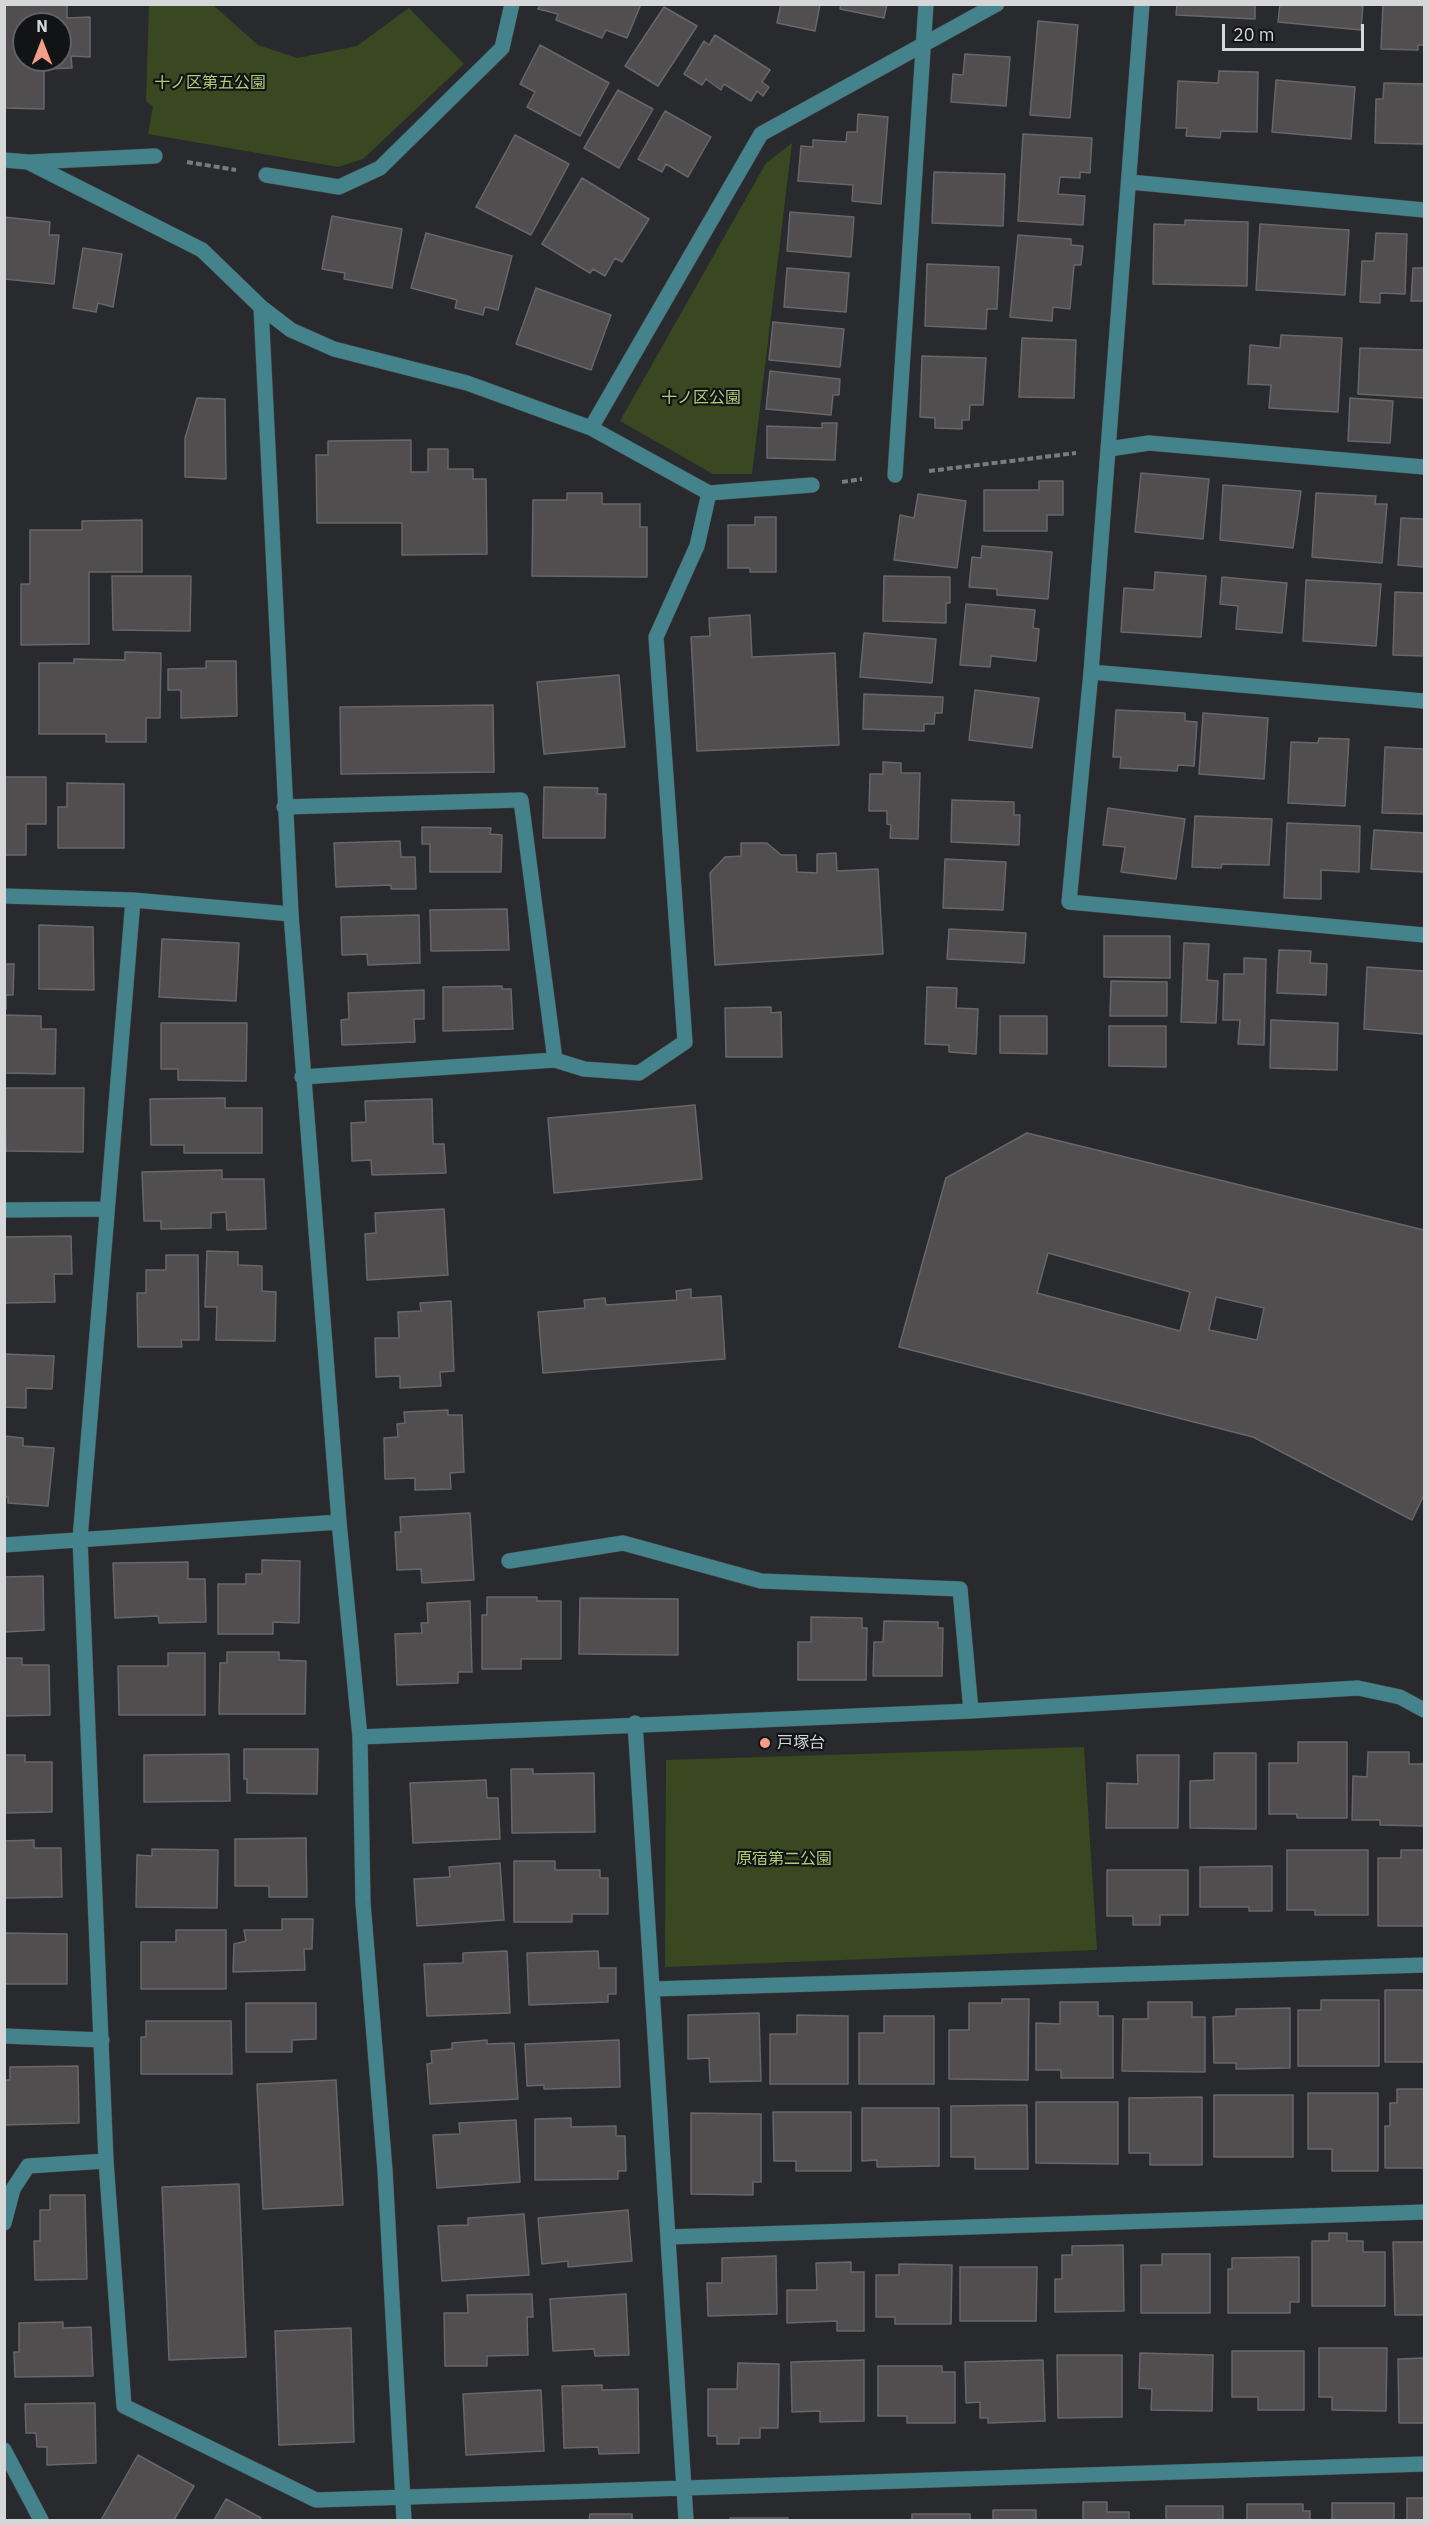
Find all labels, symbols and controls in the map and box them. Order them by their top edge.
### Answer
north arrow [12,12,72,72]
scale bar [1225,12,1368,50]
text: N [36,16,48,36]
text: 20 m [1233,23,1275,46]
park label: 十ノ区第五公園 [154,73,266,93]
park label: 十ノ区公園 [661,388,741,408]
place label: 戸塚台 [777,1733,825,1753]
marker: 戸塚台 [758,1736,772,1750]
park label: 原宿第二公園 [736,1849,832,1869]

